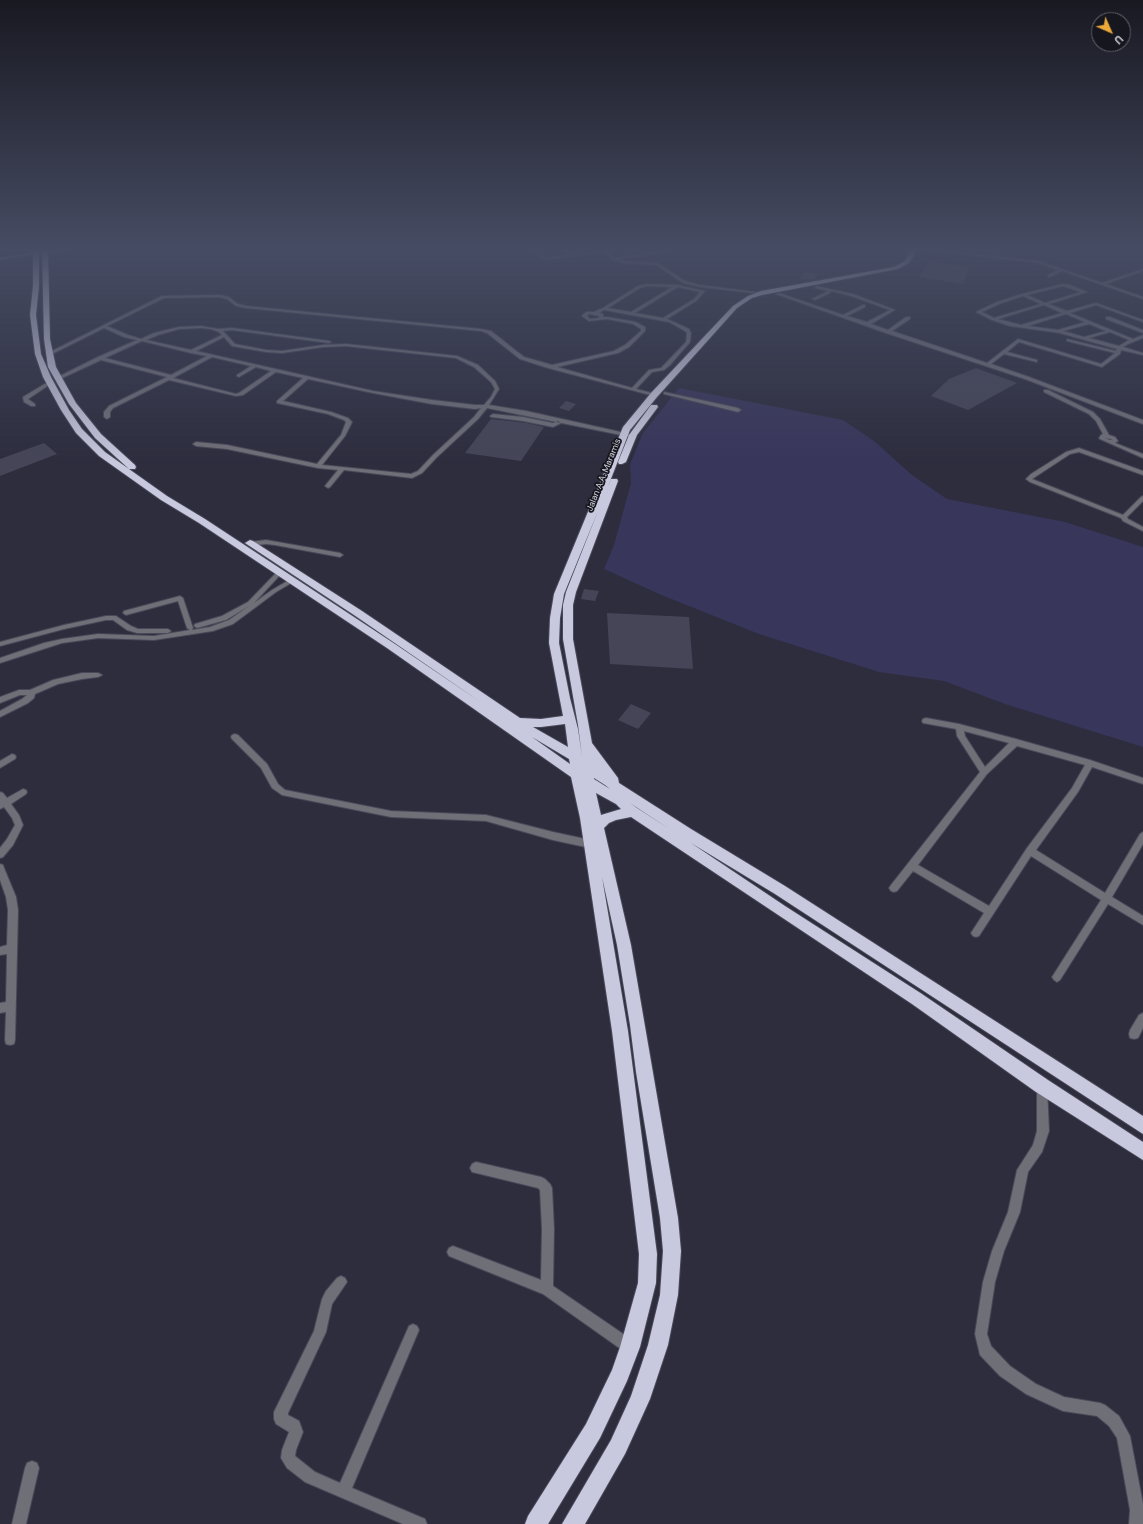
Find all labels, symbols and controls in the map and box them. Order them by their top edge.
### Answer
north arrow [1091,12,1131,52]
text: U [1111,32,1126,47]
street label: Jalan A.A. Maramis [585,437,623,513]

